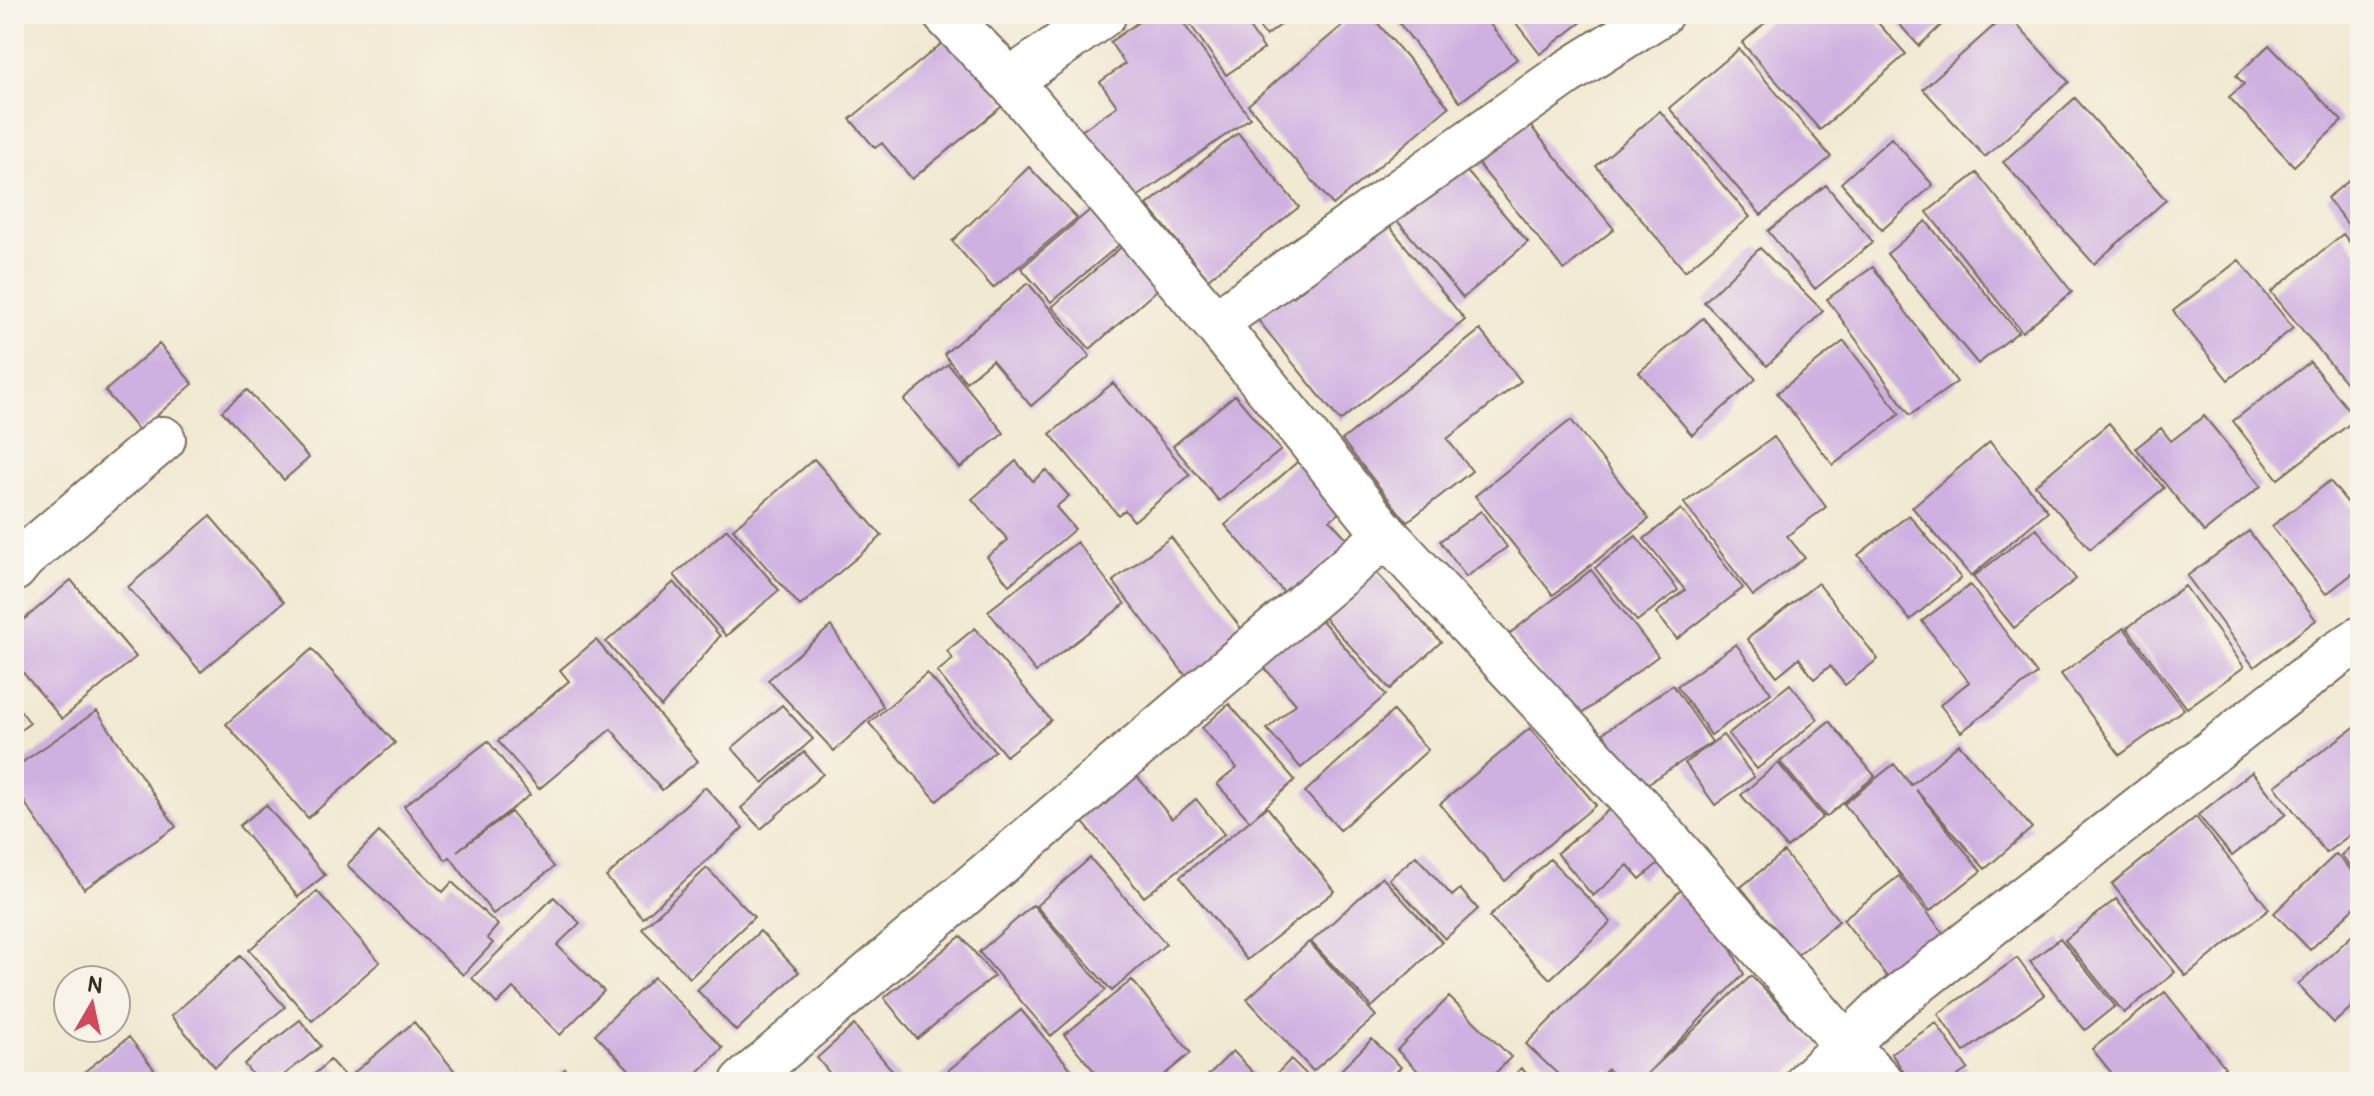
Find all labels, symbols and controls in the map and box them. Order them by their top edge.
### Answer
north arrow [52,964,132,1044]
text: N [85,970,105,1000]

